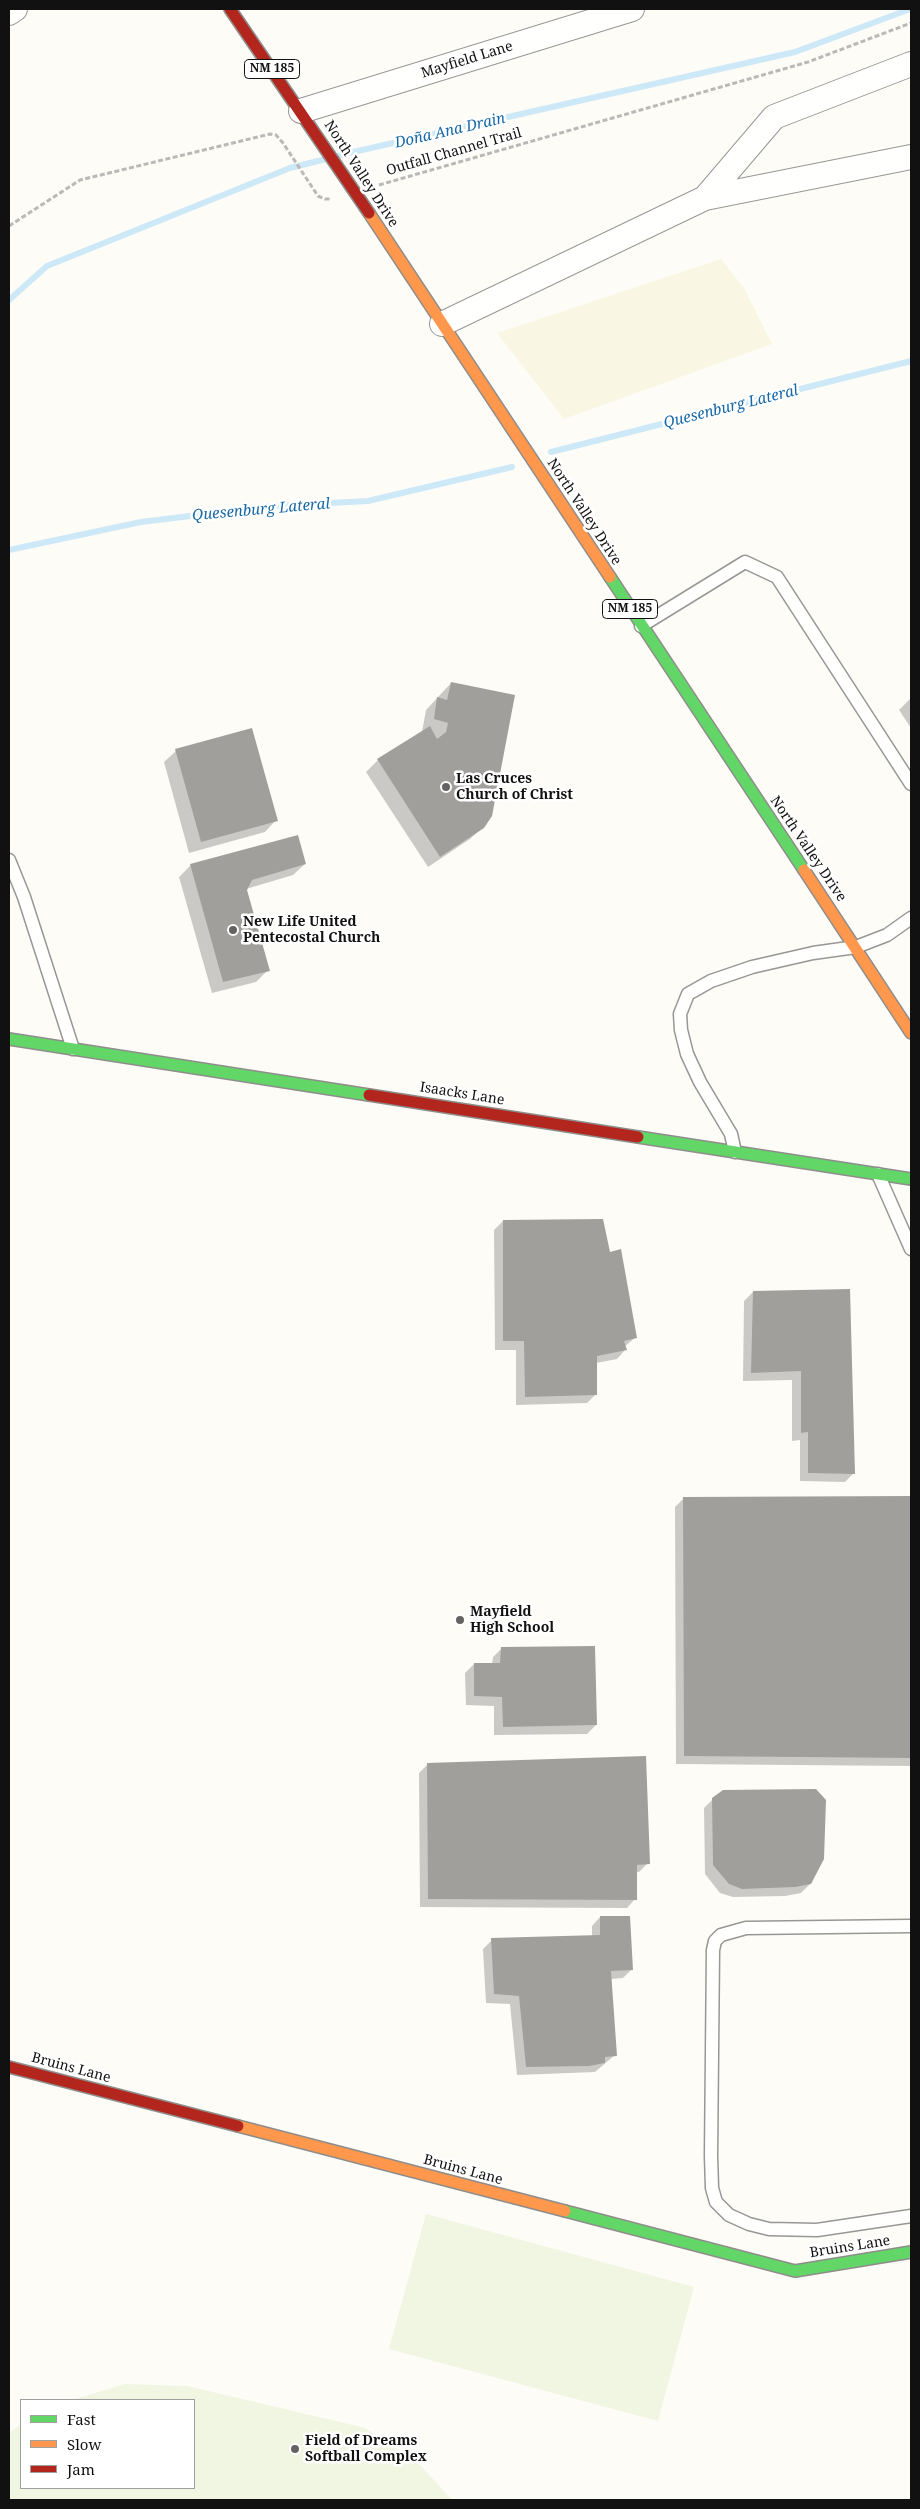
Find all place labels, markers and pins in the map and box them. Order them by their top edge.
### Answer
place label: Las Cruces Church of Christ [456,771,573,804]
marker: Las Cruces Church of Christ [440,781,452,793]
place label: New Life United Pentecostal Church [243,914,380,946]
marker: New Life United Pentecostal Church [227,924,239,936]
place label: Mayfield High School [470,1604,554,1636]
marker: Mayfield High School [454,1614,466,1626]
place label: Field of Dreams Softball Complex [305,2433,427,2466]
marker: Field of Dreams Softball Complex [289,2443,301,2455]

